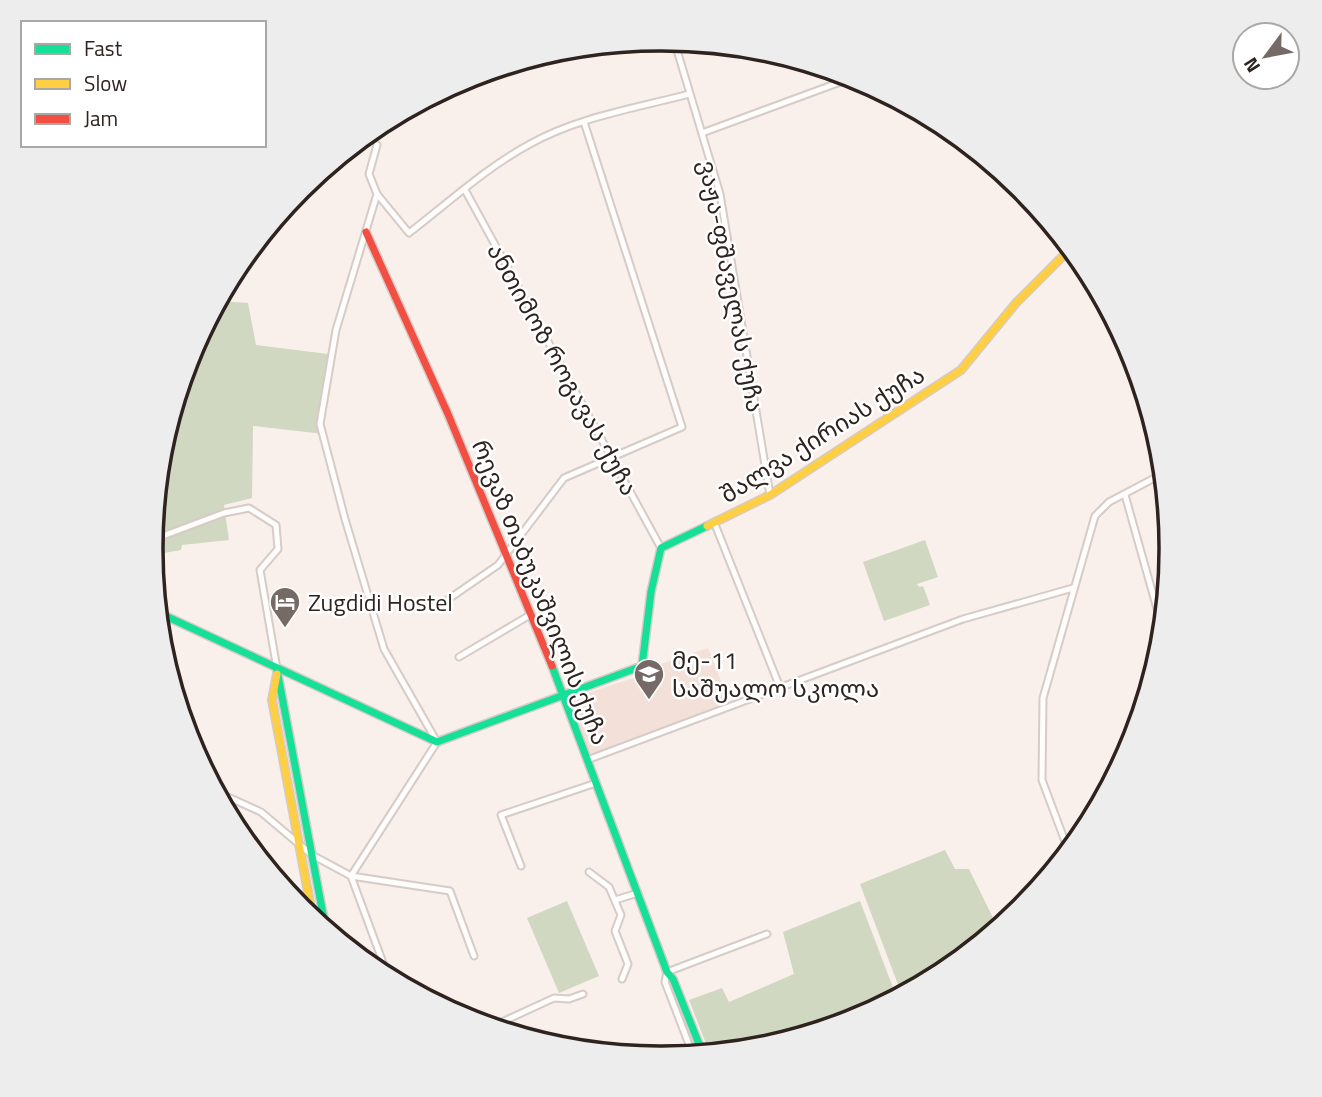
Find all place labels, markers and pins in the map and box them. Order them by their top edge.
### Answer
place label: Zugdidi Hostel [308,584,453,620]
hotel icon: Zugdidi Hostel [268,585,302,629]
place label: მე-11 საშუალო სკოლა [672,642,879,706]
school or university icon: მე-11 საშუალო სკოლა [632,657,666,701]

